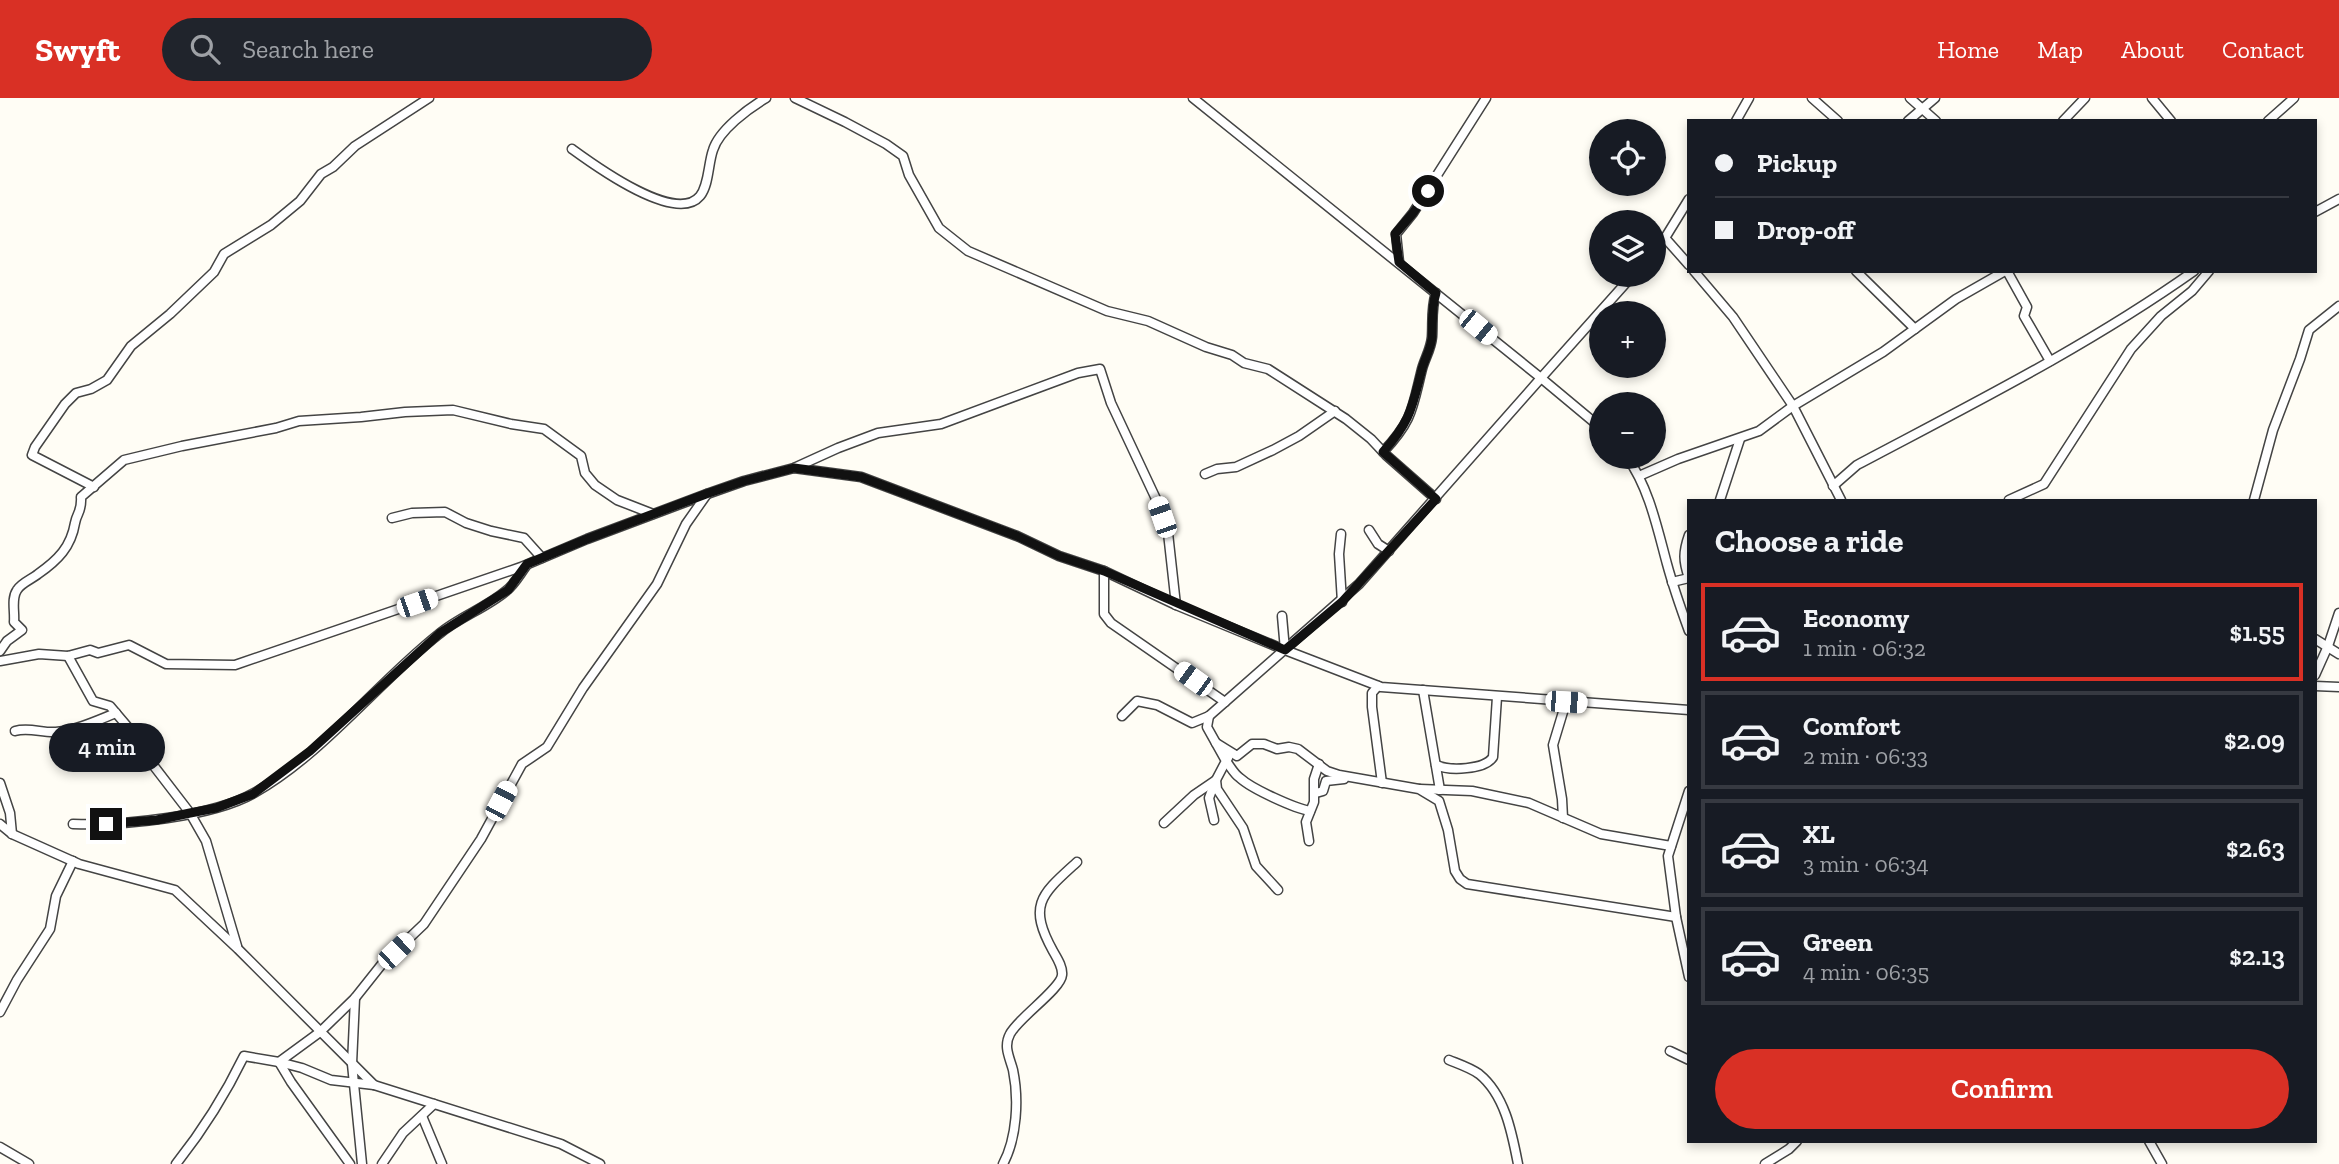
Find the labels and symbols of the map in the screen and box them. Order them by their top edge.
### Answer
route start [1412,175,1444,207]
car [1456,306,1501,348]
car [1146,494,1179,540]
car [394,586,441,620]
car [1170,658,1217,700]
car [1545,690,1588,714]
callout: 4 min [48,722,164,772]
car [482,778,521,824]
route end [90,808,122,840]
car [374,929,419,973]

